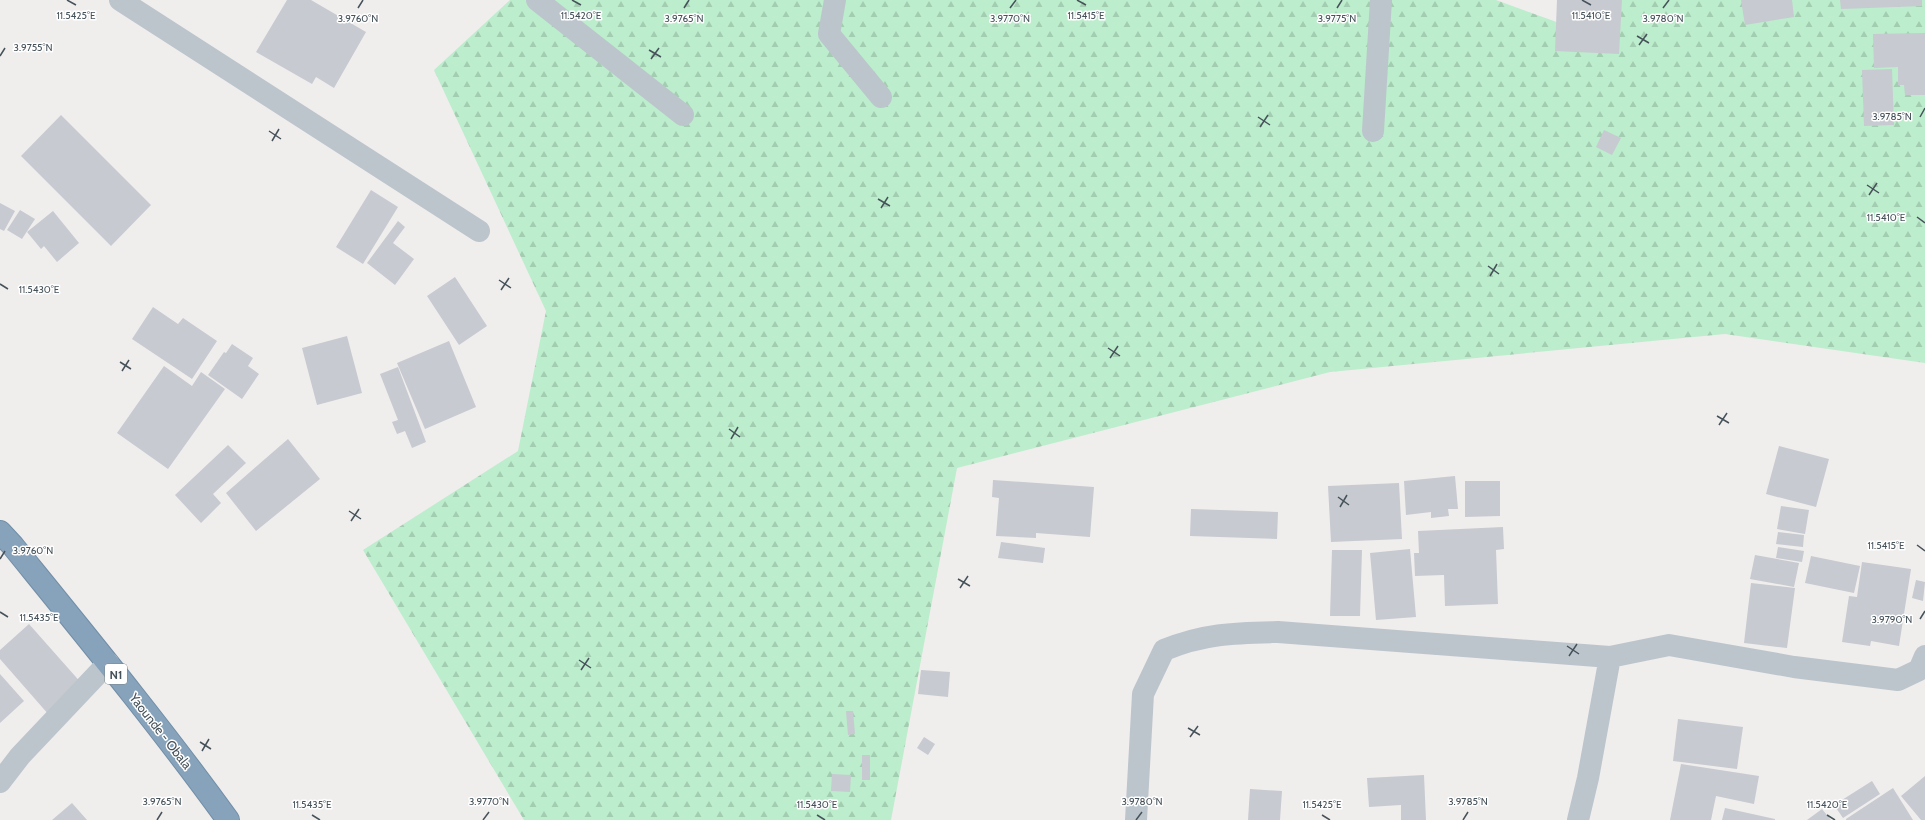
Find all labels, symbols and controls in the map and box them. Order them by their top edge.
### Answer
text: 11.5425°E [57,9,96,22]
text: 11.5420°E [561,9,602,22]
text: 11.5415°E [1068,9,1105,22]
text: 11.5410°E [1572,9,1611,22]
text: 3.9760°N [338,12,378,25]
text: 3.9765°N [664,12,704,25]
text: 3.9770°N [990,12,1030,25]
text: 3.9775°N [1318,12,1356,25]
text: 3.9780°N [1642,12,1684,25]
text: 3.9755°N [14,41,52,54]
text: 3.9785°N [1872,110,1912,123]
text: 11.5410°E [1867,211,1906,224]
text: 11.5430°E [19,283,60,296]
text: 11.5415°E [1868,539,1905,552]
text: 3.9760°N [13,544,53,557]
text: 11.5435°E [19,611,59,624]
text: 3.9790°N [1872,613,1912,626]
road number: N1 [105,664,127,684]
street label: Yaounde - Obala [126,689,196,773]
text: 3.9765°N [142,795,182,808]
text: 3.9770°N [469,795,509,808]
text: 3.9780°N [1121,795,1163,808]
text: 3.9785°N [1448,795,1488,808]
text: 11.5435°E [292,798,332,811]
text: 11.5430°E [797,798,838,811]
text: 11.5425°E [1303,798,1342,811]
text: 11.5420°E [1807,798,1848,811]

